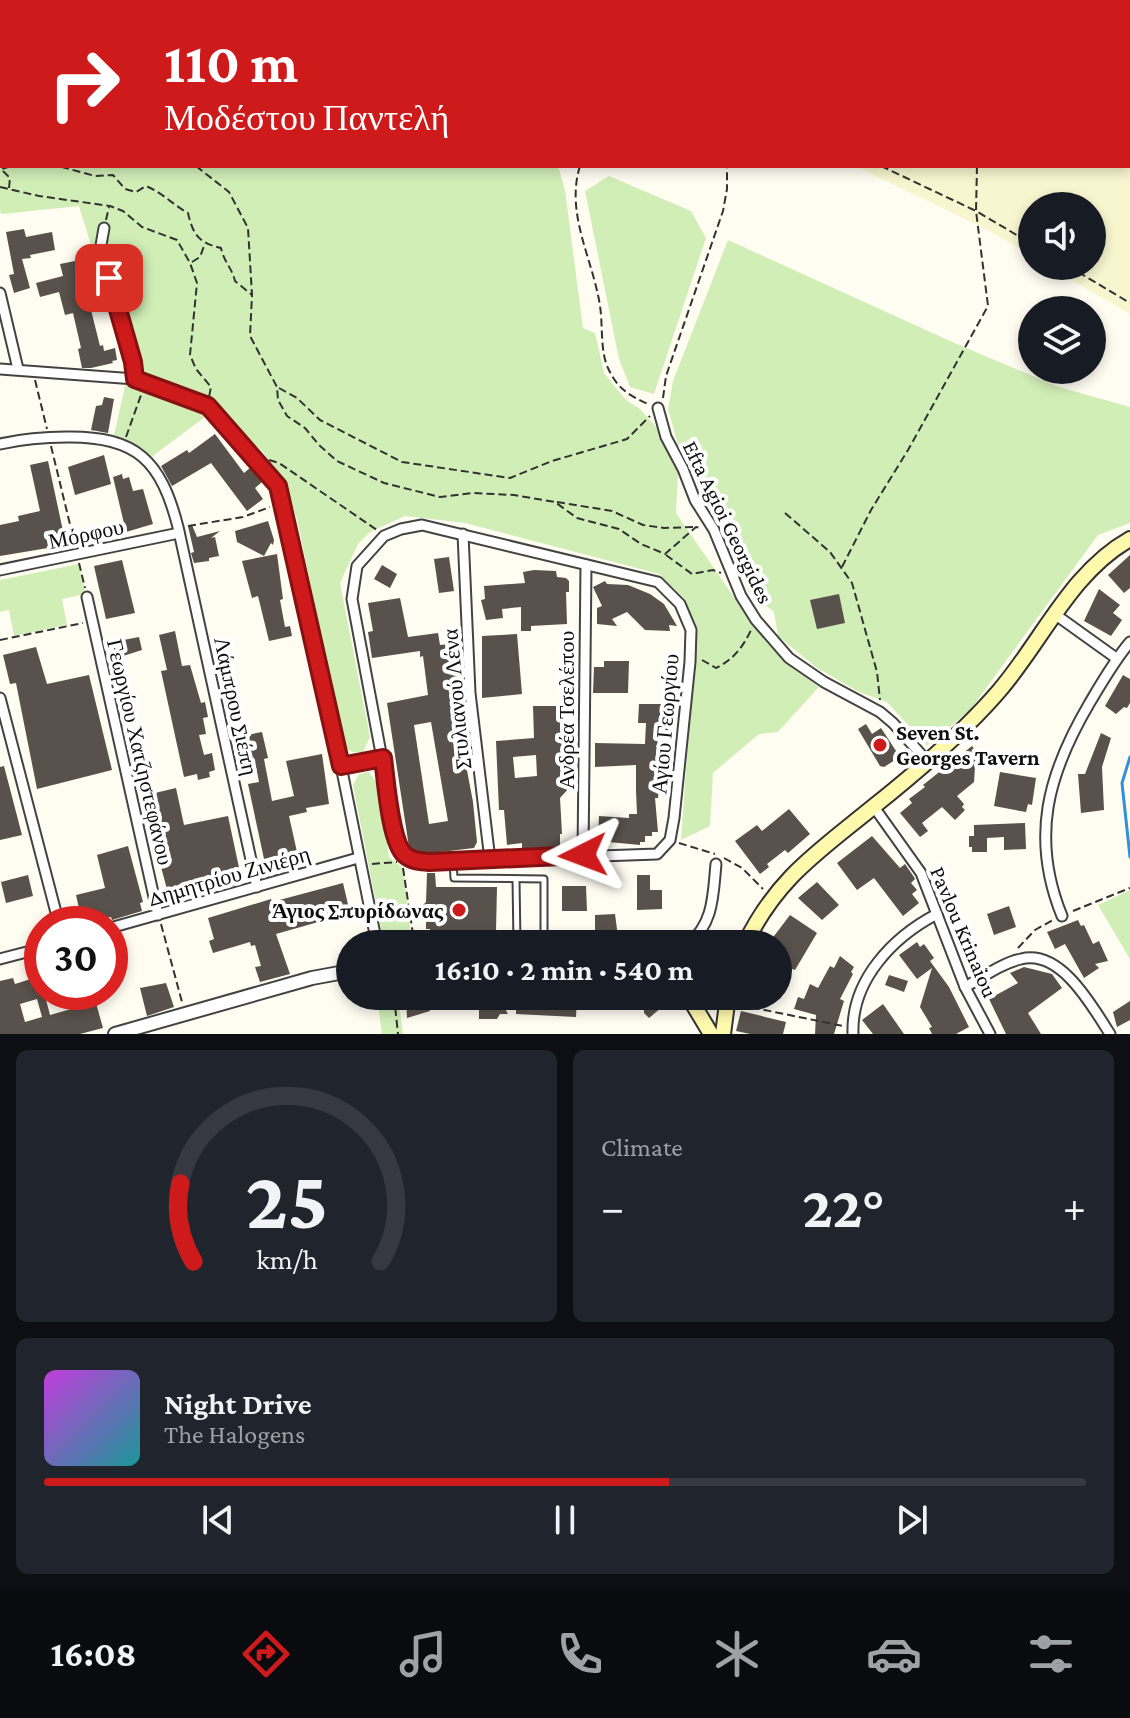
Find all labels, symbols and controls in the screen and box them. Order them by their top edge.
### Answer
icon: right [32,32,136,136]
text: 110 m [164,32,298,94]
text: Μοδέστου Παντελή [164,98,449,138]
map controls [1018,192,1106,384]
button: sound [1018,192,1106,280]
pin [75,244,143,312]
icon: arrive [87,256,131,300]
button: layers [1018,296,1106,384]
street label: Efta Agioi Georgides [678,437,778,607]
street label: Μόρφου [46,514,126,554]
street label: Στυλιανού Λένα [437,627,475,770]
street label: Ανδρέα Τσελέπου [554,630,579,789]
street label: Λάμπρου Σιέπη [209,634,263,778]
street label: Γεωργίου Χατζηστεφάνου [102,637,178,867]
street label: Αγίου Γεωργίου [646,653,684,795]
place label: Seven St. Georges Tavern [896,720,1040,770]
marker: Seven St. Georges Tavern [871,736,889,754]
position arrow [541,813,625,897]
street label: Δημητρίου Ζινιέρη [145,841,313,911]
street label: Pavlou Krinaiou [925,863,1003,1002]
place label: Άγιος Σπυρίδωνας [272,898,444,923]
marker: Άγιος Σπυρίδωνας [450,901,468,919]
speed limit sign: 30 [24,906,128,1010]
text: 16:10 · 2 min · 540 m [435,953,693,986]
text: Climate [601,1133,683,1162]
text: 25 [245,1153,328,1246]
text: 22° [802,1173,885,1240]
text: − [601,1183,624,1231]
text: + [1063,1183,1086,1231]
text: km/h [256,1243,317,1275]
text: Night Drive [164,1387,312,1420]
text: The Halogens [164,1420,305,1449]
icon: previous [196,1498,240,1542]
icon: pause [543,1498,587,1542]
icon: next [890,1498,934,1542]
icon: directions [238,1626,294,1682]
icon: music [395,1626,451,1682]
icon: phone [552,1626,608,1682]
icon: climate [709,1626,765,1682]
icon: car [866,1626,922,1682]
icon: filters [1023,1626,1079,1682]
text: 16:08 [51,1634,137,1674]

